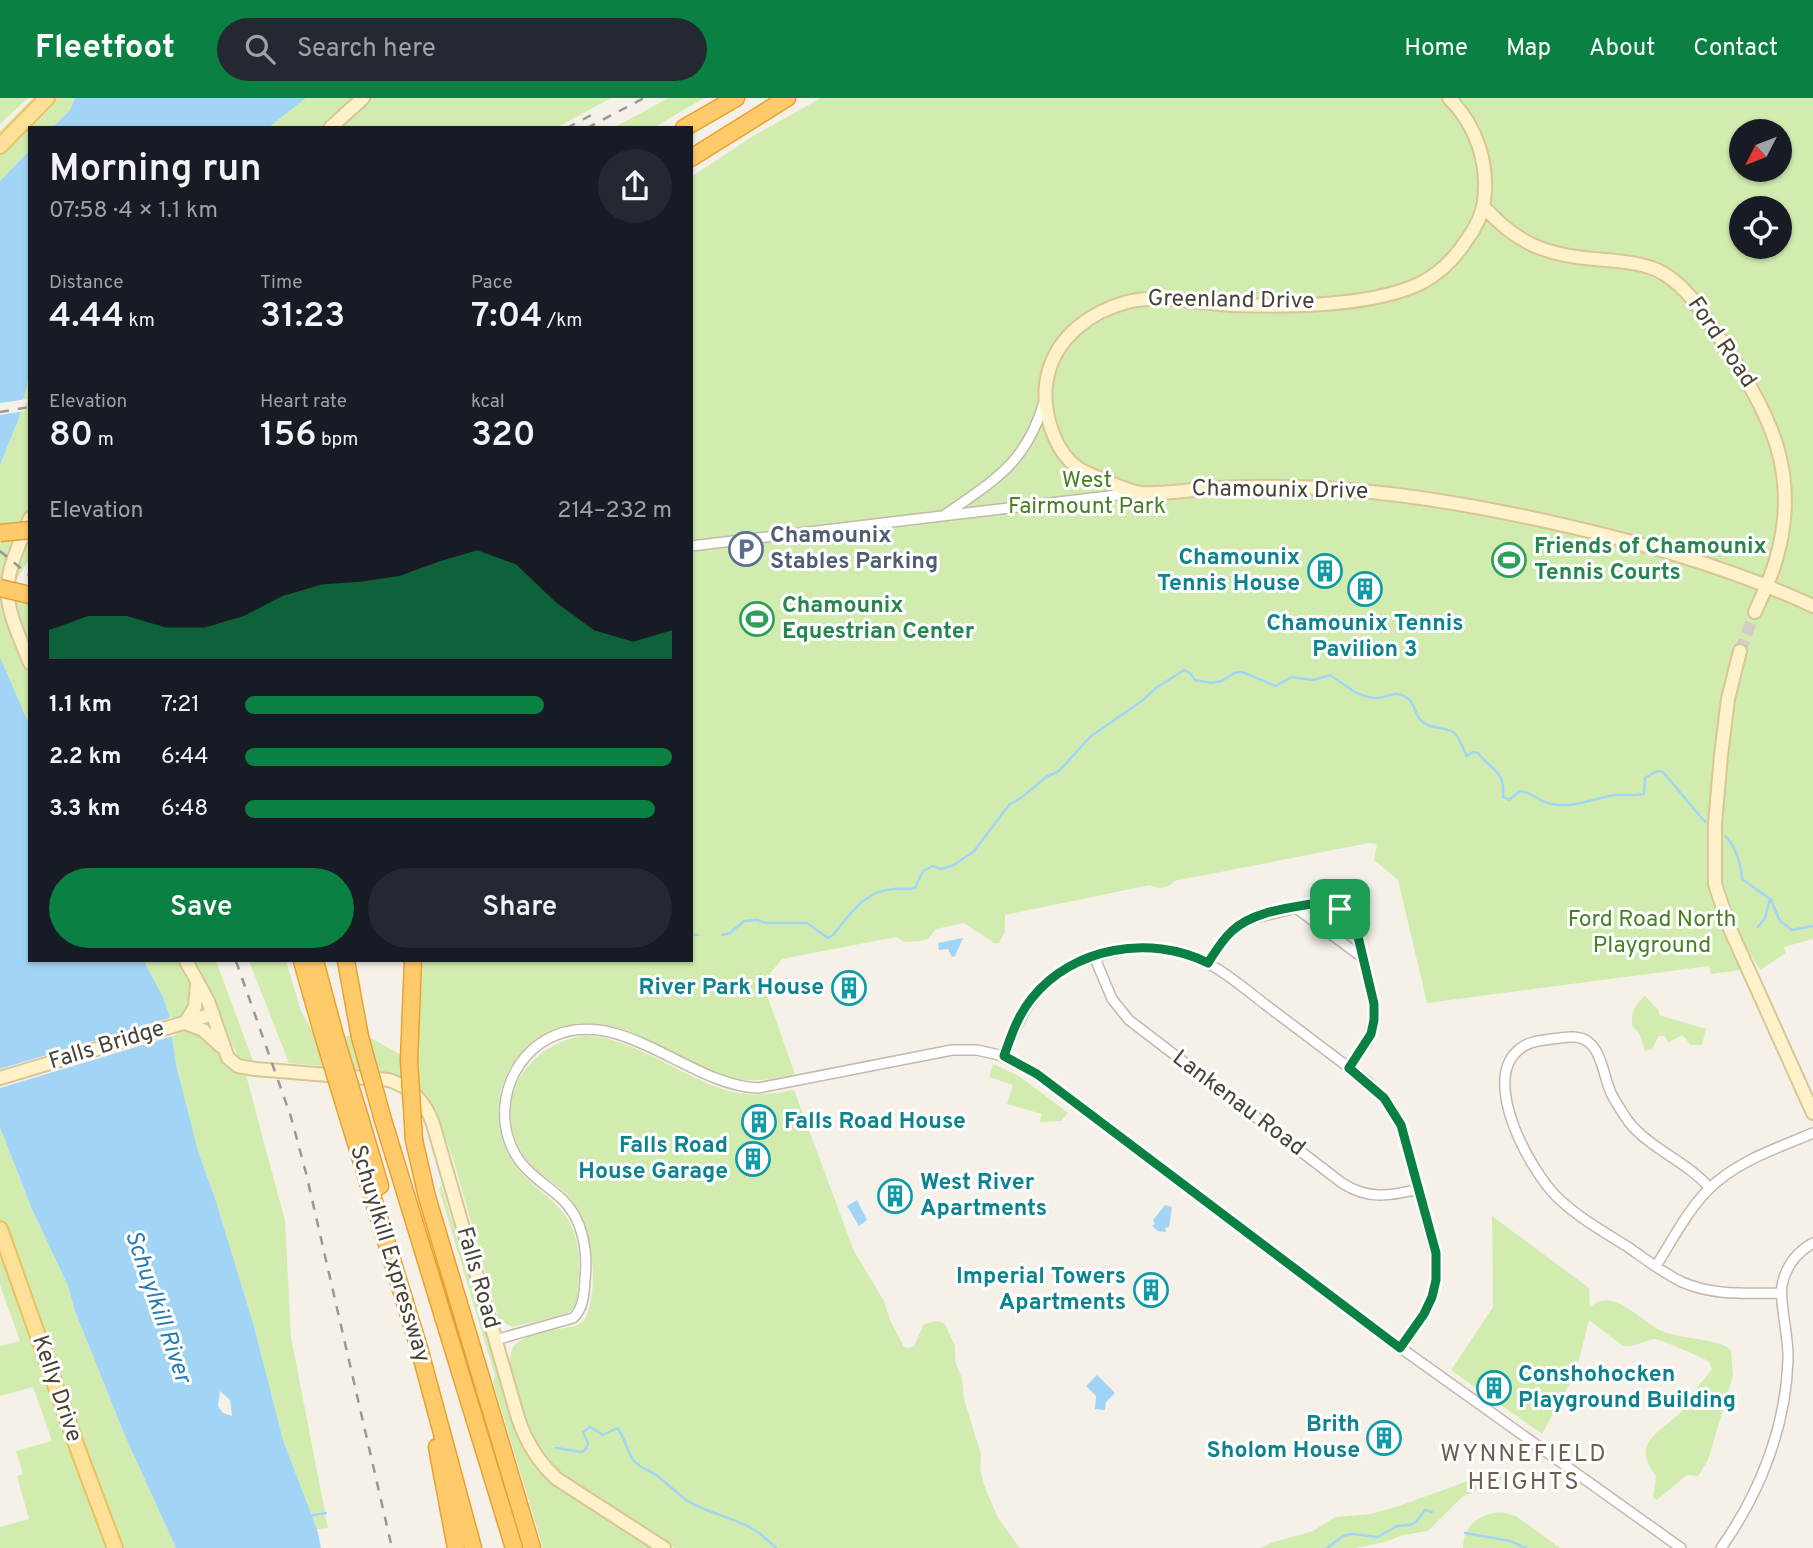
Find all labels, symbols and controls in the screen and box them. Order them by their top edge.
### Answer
search box [217,18,707,81]
text: Fleetfoot [35,28,175,70]
icon: search [241,30,279,68]
text: Search here [297,33,436,66]
text: Home [1404,34,1468,64]
text: Map [1506,34,1551,64]
text: About [1589,34,1655,64]
text: Contact [1693,34,1778,64]
north arrow [1729,119,1792,182]
map controls [1729,119,1792,259]
text: Morning run [49,146,262,195]
button: share [598,149,672,223]
button: locate [1729,196,1792,259]
text: 07:58 · 4 × 1.1 km [49,197,218,226]
text: Distance [49,271,124,295]
text: Time [260,271,303,295]
text: Pace [471,271,513,295]
street label: Greenland Drive [1147,285,1315,317]
street label: Ford Road [1680,292,1762,394]
text: 4.44 [49,295,124,339]
text: 31:23 [260,295,345,339]
text: 7:04 [471,295,543,339]
text: km [124,309,155,333]
text: /km [543,309,582,333]
text: Elevation [49,390,127,414]
text: Heart rate [260,390,347,414]
text: kcal [471,390,505,414]
text: 80 [49,414,93,458]
text: 156 [260,414,316,458]
text: 320 [471,414,536,458]
text: m [93,428,114,452]
text: bpm [316,428,358,452]
park label: West Fairmount Park [1008,467,1166,522]
street label: Chamounix Drive [1191,475,1369,507]
text: Elevation [49,497,144,526]
text: 214–232 m [557,497,672,526]
place label: Chamounix Stables Parking [770,522,938,577]
parking icon: Chamounix Stables Parking [727,530,765,568]
place label: Friends of Chamounix Tennis Courts [1534,533,1767,588]
sports icon: Friends of Chamounix Tennis Courts [1490,541,1528,579]
place label: Chamounix Tennis House [1157,544,1300,599]
building icon: Chamounix Tennis House [1306,552,1344,590]
building icon: Chamounix Tennis Pavilion 3 [1346,570,1384,608]
place label: Chamounix Equestrian Center [782,592,975,647]
sports icon: Chamounix Equestrian Center [738,600,776,638]
place label: Chamounix Tennis Pavilion 3 [1266,610,1464,665]
text: 1.1 km [49,691,112,720]
text: 7:21 [161,691,200,720]
text: 2.2 km [49,743,122,772]
text: 6:44 [161,743,208,772]
text: 3.3 km [49,795,120,824]
text: 6:48 [161,795,208,824]
button: Save [49,868,354,948]
button: Share [368,868,672,948]
pin [1310,879,1370,939]
icon: arrive [1321,890,1359,928]
park label: Ford Road North Playground [1568,906,1736,961]
building icon: River Park House [830,969,868,1007]
place label: River Park House [639,974,824,1003]
street label: Falls Bridge [46,1015,168,1077]
street label: Lankenau Road [1166,1045,1310,1163]
building icon: Falls Road House [740,1103,778,1141]
place label: Falls Road House [784,1108,966,1137]
place label: Falls Road House Garage [578,1132,728,1187]
building icon: Falls Road House Garage [734,1140,772,1178]
street label: Schuylkill Expressway [342,1142,436,1366]
place label: West River Apartments [920,1169,1047,1224]
building icon: West River Apartments [876,1177,914,1215]
street label: Falls Road [449,1224,505,1332]
water label: Schuylkill River [117,1227,198,1389]
place label: Imperial Towers Apartments [956,1263,1126,1318]
building icon: Imperial Towers Apartments [1132,1271,1170,1309]
street label: Kelly Drive [24,1332,88,1446]
place label: Conshohocken Playground Building [1518,1361,1736,1416]
building icon: Conshohocken Playground Building [1475,1369,1513,1407]
place label: Brith Sholom House [1207,1411,1360,1466]
building icon: Brith Sholom House [1365,1419,1403,1457]
district label: WYNNEFIELD HEIGHTS [1440,1440,1608,1498]

